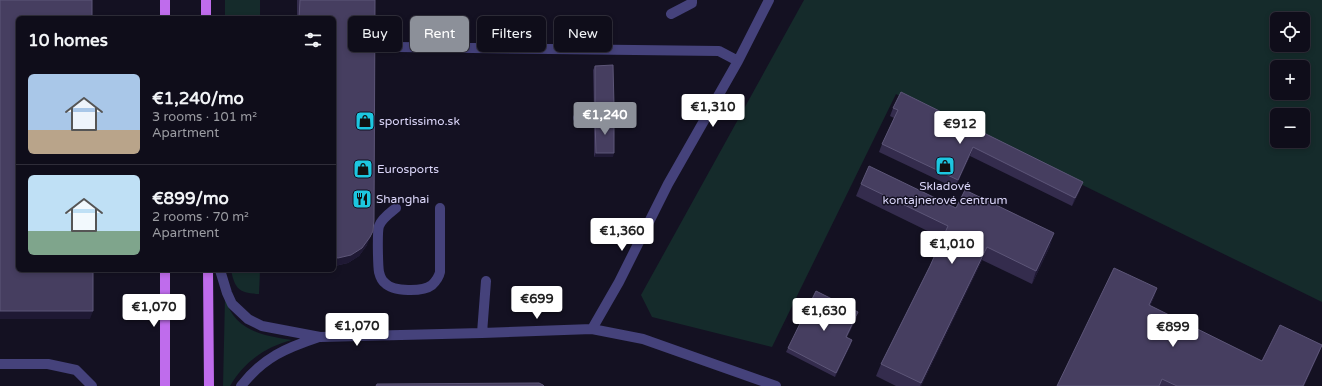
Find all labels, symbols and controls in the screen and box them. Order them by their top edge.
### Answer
map controls [1270,12,1310,148]
button: locate [1270,12,1310,52]
chip: Buy [348,16,402,52]
chip: Rent [410,16,469,52]
chip: Filters [477,16,546,52]
chip: New [554,16,612,52]
icon: filters [302,29,324,51]
text: 10 homes [28,30,108,51]
button: + [1270,60,1310,100]
text: €1,240/mo [152,88,244,109]
icon: home [60,90,108,138]
pin: €1,310 [680,94,746,128]
text: €1,310 [691,99,735,115]
pin: €1,240 [572,102,638,136]
text: €1,240 [583,107,627,123]
button: − [1270,108,1310,148]
text: 3 rooms · 101 m² [152,109,257,125]
shop icon: sportissimo.sk [354,110,376,132]
pin: €912 [936,111,984,145]
place label: sportissimo.sk [379,114,460,128]
text: €912 [943,116,977,132]
text: Apartment [152,125,219,141]
shop icon: Skladové kontajnerové centrum [934,155,956,177]
shop icon: Eurosports [352,158,374,180]
place label: Eurosports [377,162,439,176]
place label: Skladové kontajnerové centrum [883,179,1008,207]
text: €899/mo [152,188,229,209]
restaurant icon: Shanghai [351,188,373,210]
icon: home [60,191,108,239]
place label: Shanghai [376,192,429,206]
text: 2 rooms · 70 m² [152,209,249,225]
pin: €1,360 [589,218,655,252]
text: €1,360 [600,223,644,239]
text: Apartment [152,225,219,241]
pin: €1,010 [919,231,985,265]
text: €1,010 [930,236,974,252]
pin: €699 [513,286,561,320]
text: €699 [520,291,554,307]
pin: €1,070 [121,294,187,328]
pin: €1,630 [791,298,857,332]
text: €1,070 [132,299,176,315]
text: €1,630 [802,303,846,319]
pin: €1,070 [324,313,390,347]
pin: €899 [1149,314,1197,348]
text: €1,070 [335,318,379,334]
text: €899 [1156,319,1190,335]

